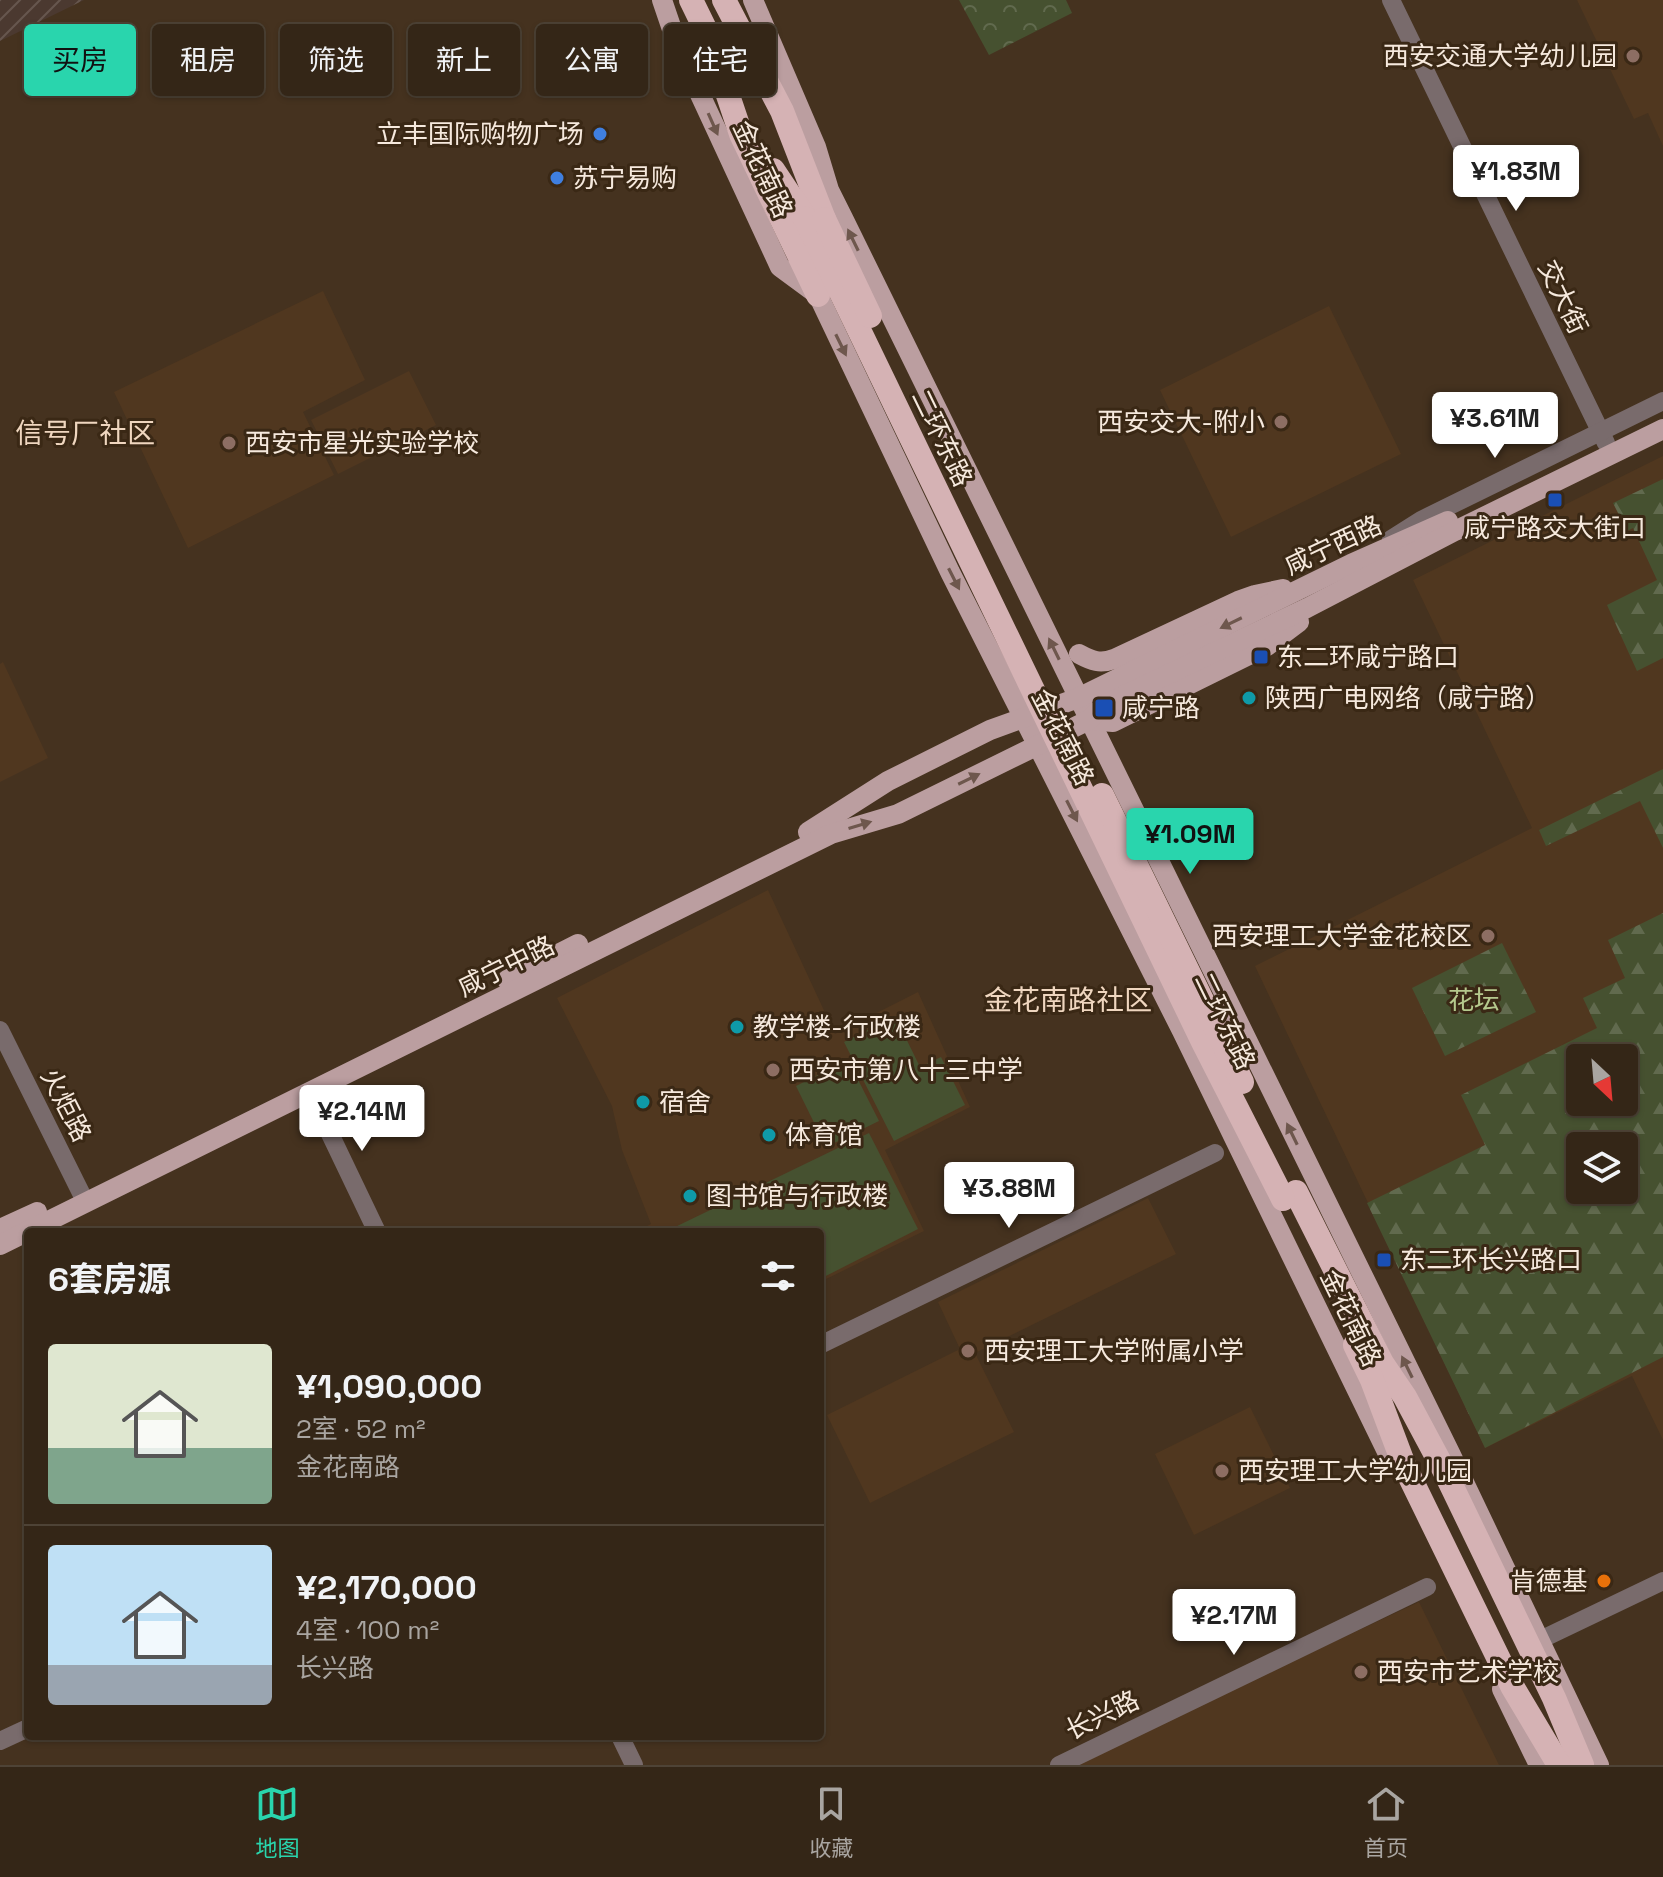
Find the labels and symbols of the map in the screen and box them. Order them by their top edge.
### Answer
place label: 西安交通大学幼儿园 [1383,39,1617,73]
marker: 西安交通大学幼儿园 [1624,47,1642,65]
one-way arrow [706,112,720,135]
street label: 金花南路 [726,115,800,223]
place label: 立丰国际购物广场 [376,117,584,151]
marker: 立丰国际购物广场 [591,125,609,143]
pin: ¥1.83M [1451,145,1581,213]
place label: 苏宁易购 [573,161,677,195]
marker: 苏宁易购 [548,169,566,187]
one-way arrow [846,228,860,251]
street label: 交大街 [1531,254,1595,340]
one-way arrow [834,333,848,356]
street label: 二环东路 [904,384,980,492]
pin: ¥3.61M [1430,392,1560,460]
place label: 西安交大-附小 [1097,405,1265,439]
marker: 西安交大-附小 [1272,413,1290,431]
district label: 信号厂社区 [15,415,155,451]
place label: 西安市星光实验学校 [245,426,479,460]
marker: 西安市星光实验学校 [220,434,238,452]
marker: 咸宁路交大街口 [1546,491,1564,509]
street label: 咸宁西路 [1279,508,1387,582]
place label: 咸宁路交大街口 [1464,511,1646,545]
one-way arrow [947,568,960,591]
one-way arrow [1220,616,1243,630]
one-way arrow [1047,637,1061,661]
place label: 东二环咸宁路口 [1277,640,1459,674]
marker: 东二环咸宁路口 [1252,648,1270,666]
place label: 陕西广电网络（咸宁路） [1265,681,1551,715]
street label: 金花南路 [1024,683,1102,791]
marker: 陕西广电网络（咸宁路） [1240,689,1258,707]
place label: 咸宁路 [1122,691,1200,725]
marker: 咸宁路 [1093,697,1115,719]
one-way arrow [957,773,980,786]
one-way arrow [1065,799,1078,822]
pin: ¥1.09M [1125,808,1255,876]
one-way arrow [848,818,872,831]
place label: 西安理工大学金花校区 [1212,919,1472,953]
marker: 西安理工大学金花校区 [1479,927,1497,945]
street label: 咸宁中路 [452,928,560,1004]
street label: 二环东路 [1187,967,1263,1075]
district label: 金花南路社区 [984,982,1152,1018]
park label: 花坛 [1448,983,1500,1017]
place label: 教学楼-行政楼 [753,1010,921,1044]
marker: 教学楼-行政楼 [728,1018,746,1036]
north arrow [1566,1044,1638,1116]
place label: 西安市第八十三中学 [789,1053,1023,1087]
marker: 西安市第八十三中学 [764,1061,782,1079]
street label: 火炬路 [33,1063,99,1147]
pin: ¥2.14M [297,1085,427,1153]
place label: 宿舍 [659,1085,711,1119]
marker: 宿舍 [634,1093,652,1111]
place label: 体育馆 [785,1118,863,1152]
one-way arrow [1285,1122,1298,1145]
marker: 体育馆 [760,1126,778,1144]
pin: ¥3.88M [944,1162,1074,1230]
place label: 图书馆与行政楼 [706,1179,888,1213]
marker: 图书馆与行政楼 [681,1187,699,1205]
place label: 东二环长兴路口 [1400,1243,1582,1277]
marker: 东二环长兴路口 [1375,1251,1393,1269]
street label: 金花南路 [1313,1264,1389,1372]
place label: 西安理工大学附属小学 [984,1334,1244,1368]
marker: 西安理工大学附属小学 [959,1342,977,1360]
one-way arrow [1400,1356,1413,1379]
place label: 西安理工大学幼儿园 [1238,1454,1472,1488]
marker: 西安理工大学幼儿园 [1213,1462,1231,1480]
place label: 肯德基 [1510,1564,1588,1598]
marker: 肯德基 [1595,1572,1613,1590]
pin: ¥2.17M [1169,1589,1299,1657]
place label: 西安市艺术学校 [1377,1655,1559,1689]
marker: 西安市艺术学校 [1352,1663,1370,1681]
street label: 长兴路 [1059,1683,1145,1747]

